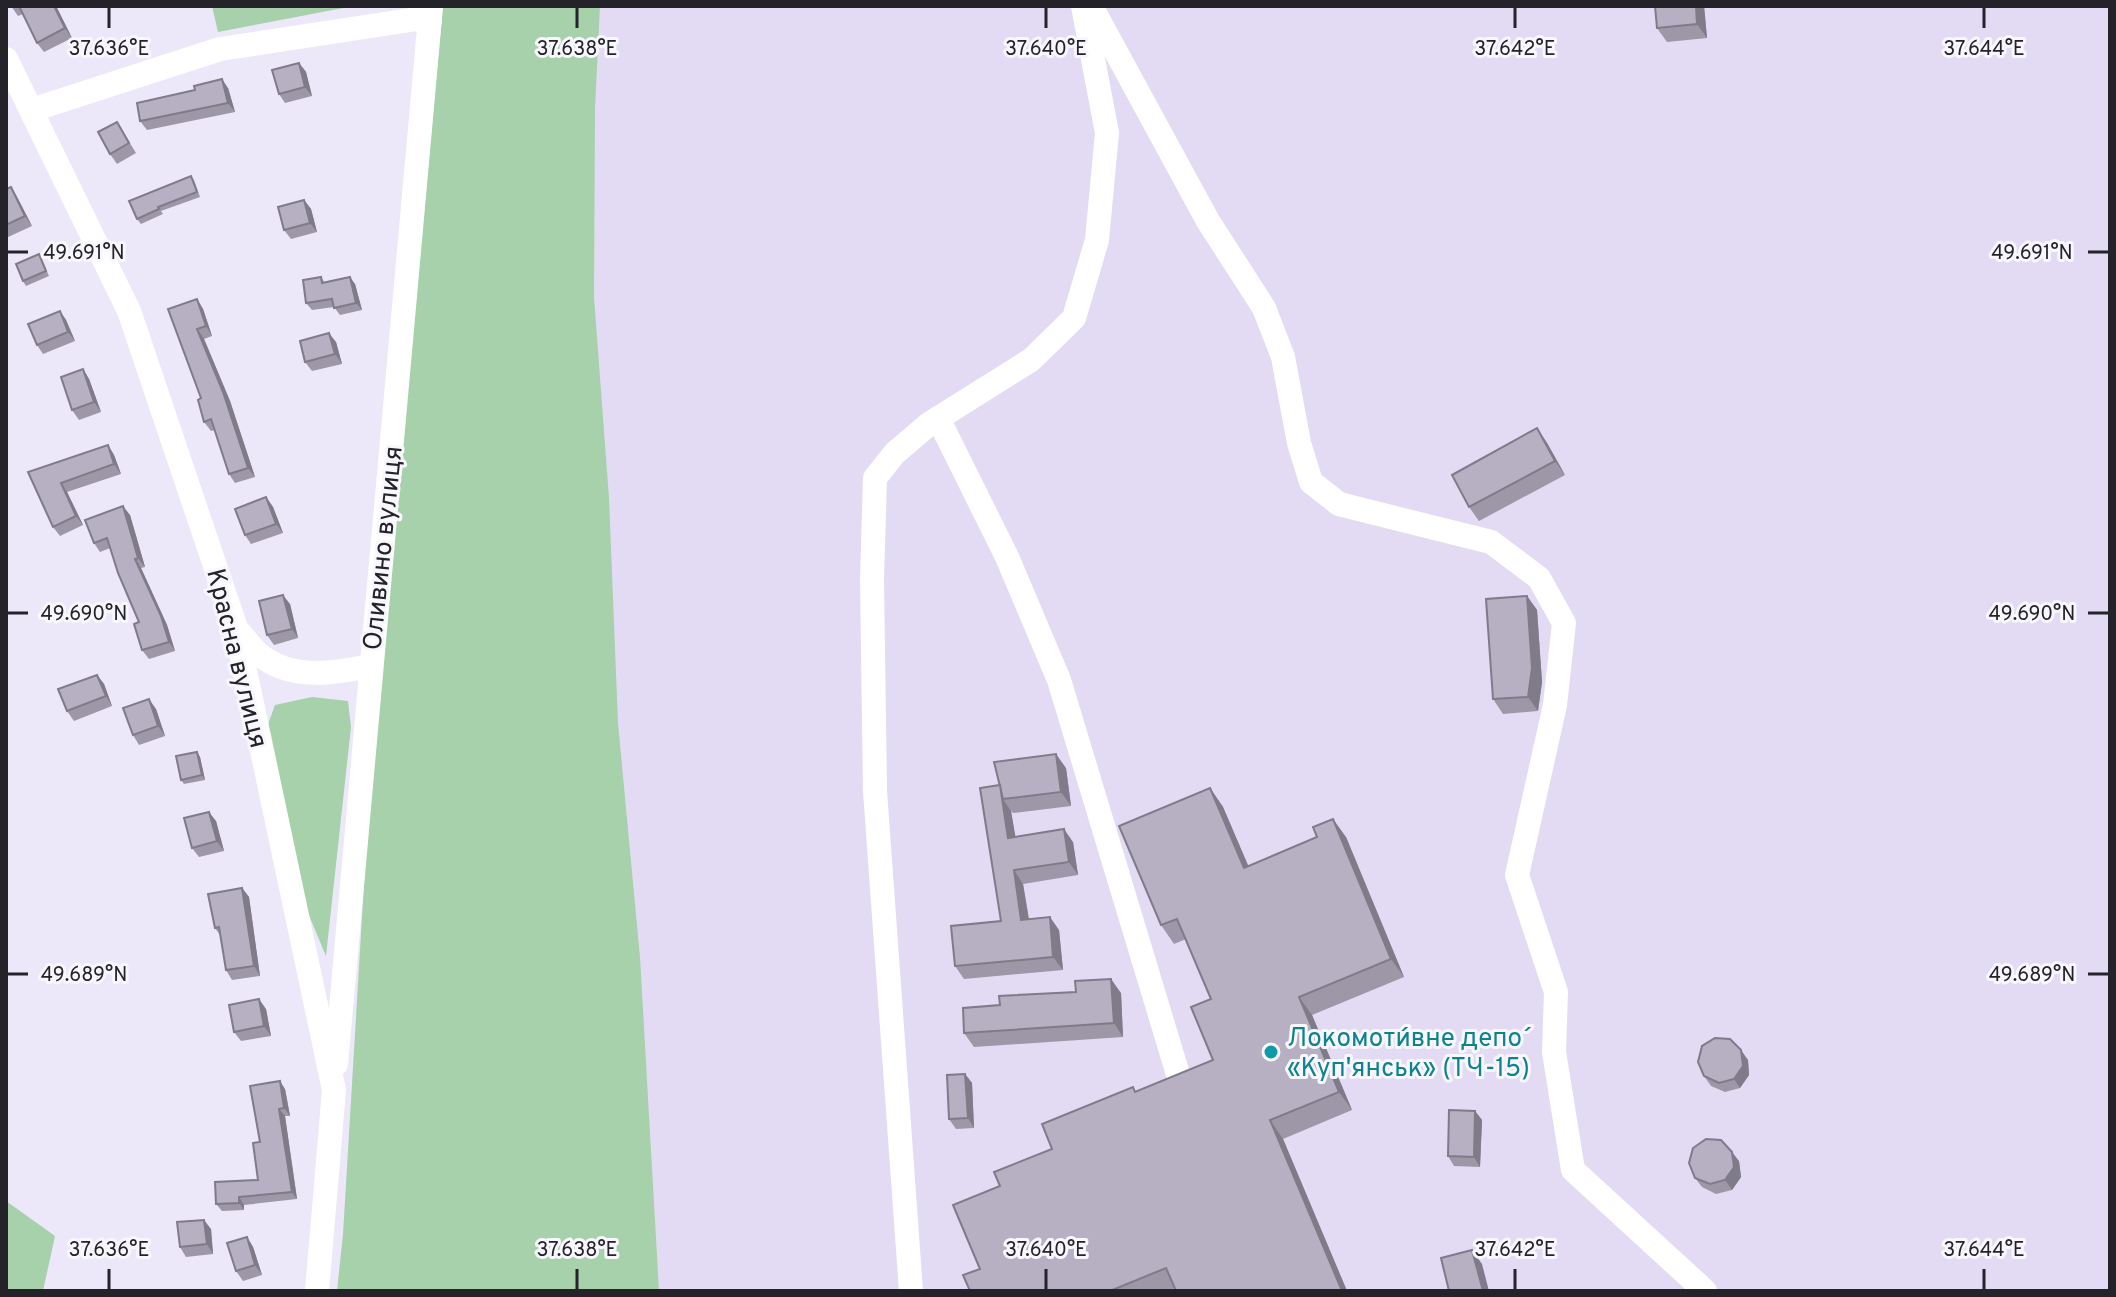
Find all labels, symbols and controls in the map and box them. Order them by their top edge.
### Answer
text: 37.636°E [69,37,149,63]
text: 37.638°E [536,37,618,63]
text: 37.640°E [1005,37,1087,63]
text: 37.642°E [1474,37,1556,63]
text: 37.644°E [1943,37,2025,63]
text: 49.691°N [43,241,125,267]
text: 49.691°N [1991,241,2073,267]
street label: Оливино вулиця [357,444,412,652]
street label: Красна вулиця [197,565,274,752]
text: 49.690°N [41,602,127,628]
text: 49.690°N [1989,602,2075,628]
text: 49.689°N [41,963,127,989]
text: 49.689°N [1989,963,2075,989]
place label: Локомоти́вне депо́ «Куп'янськ» (ТЧ-15) [1287,1023,1532,1086]
marker: Локомоти́вне депо́ «Куп'янськ» (ТЧ-15) [1262,1043,1280,1061]
text: 37.636°E [69,1238,149,1264]
text: 37.638°E [536,1238,618,1264]
text: 37.640°E [1005,1238,1087,1264]
text: 37.642°E [1474,1238,1556,1264]
text: 37.644°E [1943,1238,2025,1264]

